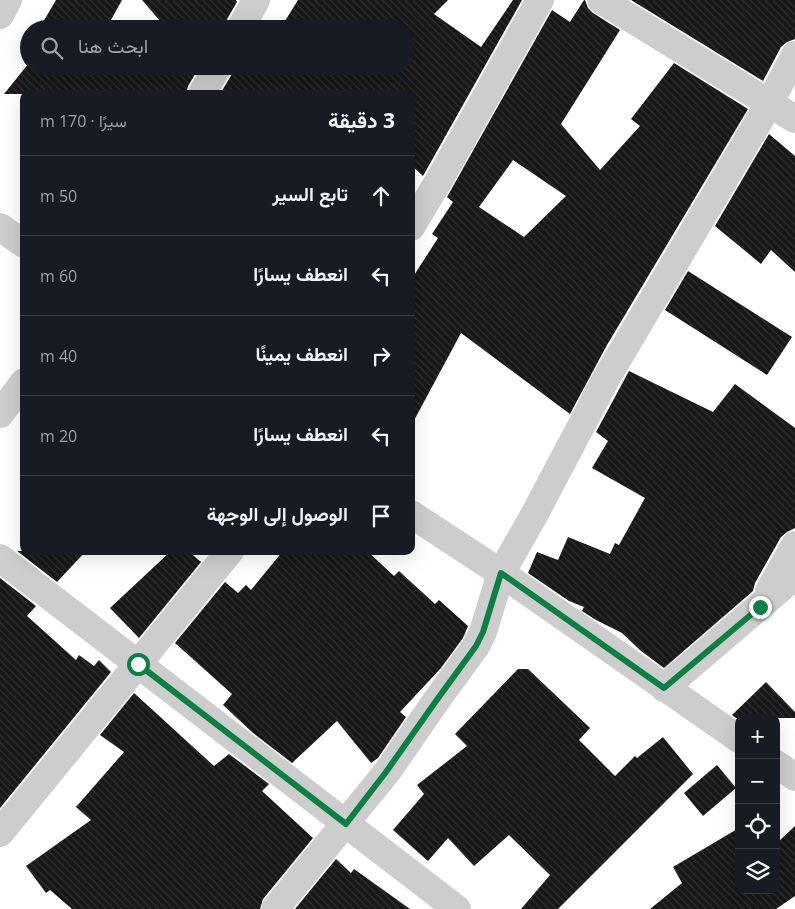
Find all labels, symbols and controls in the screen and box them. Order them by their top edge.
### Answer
search box [20,20,415,75]
text: ابحث هنا [78,33,148,59]
icon: search [38,34,66,62]
text: 3 دقيقة [328,106,395,134]
text: سيرًا · 170 m [40,110,127,132]
text: تابع السير [272,181,348,207]
icon: ahead [367,182,395,210]
text: 50 m [40,185,77,207]
text: انعطف يسارًا [253,261,348,287]
icon: left [367,262,395,290]
text: 60 m [40,265,77,287]
text: انعطف يمينًا [255,341,348,367]
icon: right [367,342,395,370]
text: 40 m [40,345,77,367]
text: انعطف يسارًا [253,421,348,447]
icon: left [367,422,395,450]
text: 20 m [40,425,77,447]
text: الوصول إلى الوجهة [207,501,348,527]
icon: arrive [367,502,395,530]
route end [749,596,772,619]
route start [127,653,150,676]
map controls [735,714,780,894]
button: + [735,714,780,759]
button: − [735,759,780,804]
button: locate [735,804,780,849]
button: layers [735,849,780,894]

